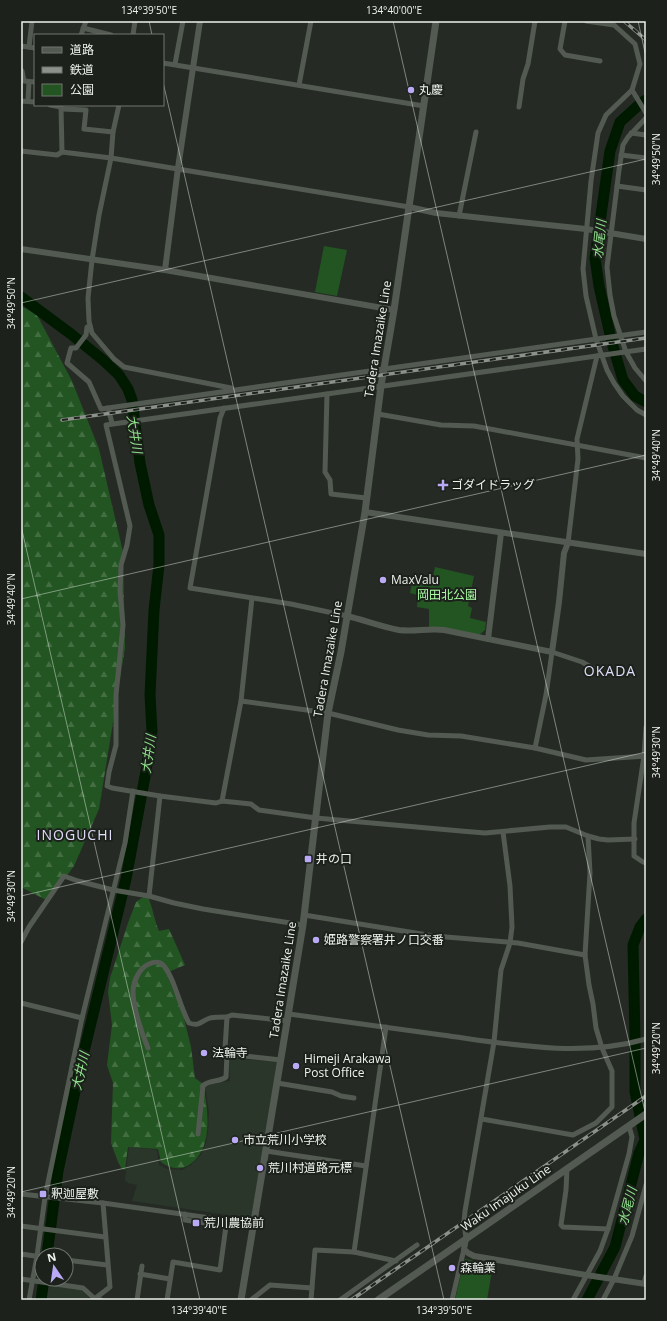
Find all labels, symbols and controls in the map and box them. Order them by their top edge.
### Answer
text: 134°39'50"E [121,3,177,17]
text: 134°40'00"E [366,3,422,17]
legend [34,34,164,106]
text: 道路 [70,41,94,58]
text: 鉄道 [70,61,94,78]
text: 公園 [70,81,94,98]
place label: 丸慶 [419,81,443,98]
marker: 丸慶 [406,85,416,95]
text: 34°49'50"N [649,133,663,185]
water label: 水尾川 [588,217,610,259]
text: 34°49'50"N [4,277,18,329]
street label: Tadera Imazaike Line [360,279,395,399]
water label: 大井川 [123,413,147,457]
text: 34°49'40"N [649,429,663,481]
place label: ゴダイドラッグ [451,476,535,493]
marker: ゴダイドラッグ [438,480,448,490]
place label: MaxValu [391,571,439,588]
text: 34°49'40"N [4,573,18,625]
marker: MaxValu [378,575,388,585]
park label: 岡田北公園 [417,586,477,603]
street label: Tadera Imazaike Line [309,599,346,719]
district label: OKADA [584,661,636,680]
text: 34°49'30"N [649,726,663,778]
water label: 大井川 [136,731,160,775]
district label: INOGUCHI [37,825,113,844]
place label: 井の口 [316,850,352,867]
marker: 井の口 [303,854,313,864]
text: 34°49'30"N [4,870,18,922]
street label: Tadera Imazaike Line [265,920,300,1040]
place label: 姫路警察署井ノ口交番 [324,931,444,948]
marker: 姫路警察署井ノ口交番 [311,935,321,945]
text: 34°49'20"N [649,1022,663,1074]
place label: 法輪寺 [212,1044,248,1061]
water label: 大井川 [67,1048,94,1092]
marker: 法輪寺 [199,1048,209,1058]
place label: Himeji Arakawa Post Office [304,1050,391,1081]
marker: Himeji Arakawa Post Office [291,1061,301,1071]
place label: 市立荒川小学校 [243,1131,327,1148]
marker: 市立荒川小学校 [230,1135,240,1145]
place label: 荒川村道路元標 [268,1159,352,1176]
street label: Waku Imajuku Line [457,1160,554,1235]
marker: 荒川村道路元標 [255,1163,265,1173]
text: 34°49'20"N [4,1166,18,1218]
water label: 水尾川 [613,1183,641,1227]
place label: 釈迦屋敷 [51,1185,99,1202]
marker: 釈迦屋敷 [38,1189,48,1199]
place label: 荒川農協前 [204,1214,264,1231]
marker: 荒川農協前 [191,1218,201,1228]
north arrow [34,1247,74,1287]
text: N [46,1248,58,1265]
place label: 森輪業 [460,1259,496,1276]
marker: 森輪業 [447,1263,457,1273]
text: 134°39'40"E [171,1303,227,1317]
text: 134°39'50"E [416,1303,472,1317]

